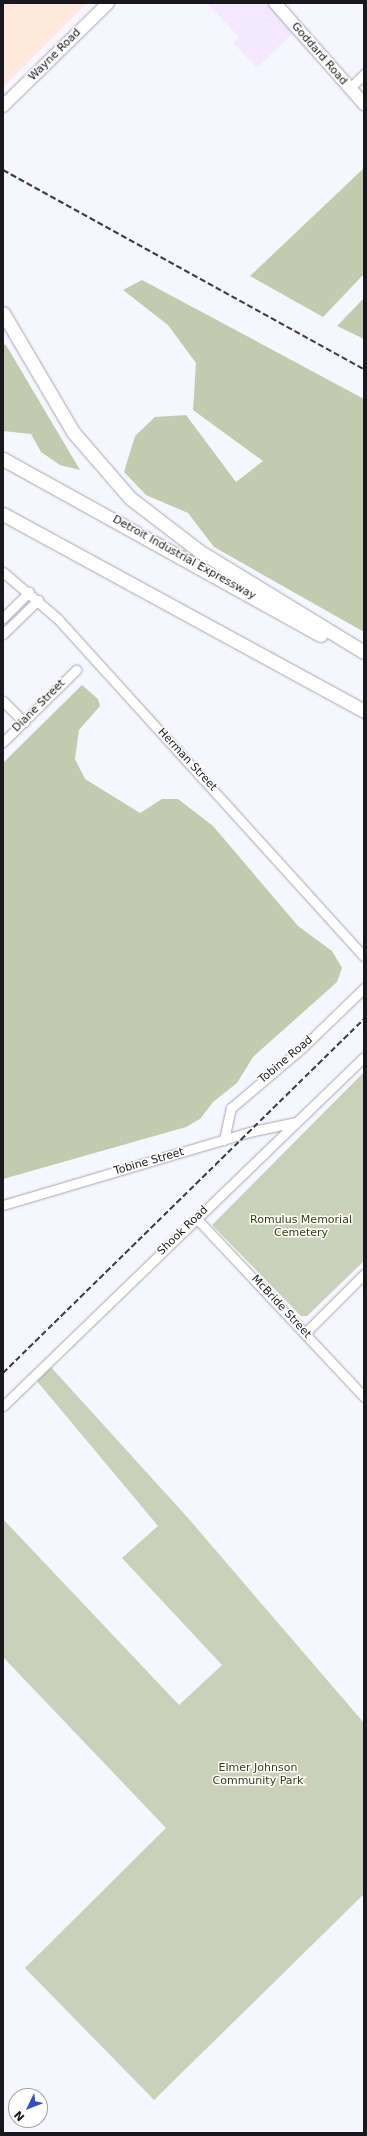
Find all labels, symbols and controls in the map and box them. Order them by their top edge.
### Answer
street label: Goddard Road [288,20,350,88]
street label: Wayne Road [26,26,84,84]
street label: Detroit Industrial Expressway [110,513,258,603]
street label: Diane Street [10,677,68,735]
street label: Herman Street [155,726,219,794]
street label: Tobine Road [256,1034,316,1086]
street label: Tobine Street [112,1146,186,1178]
street label: Shook Road [155,1204,211,1258]
park label: Romulus Memorial Cemetery [250,1214,352,1240]
street label: McBride Street [248,1273,314,1341]
park label: Elmer Johnson Community Park [213,1762,303,1788]
north arrow [8,2088,48,2128]
text: N [12,2108,27,2124]

